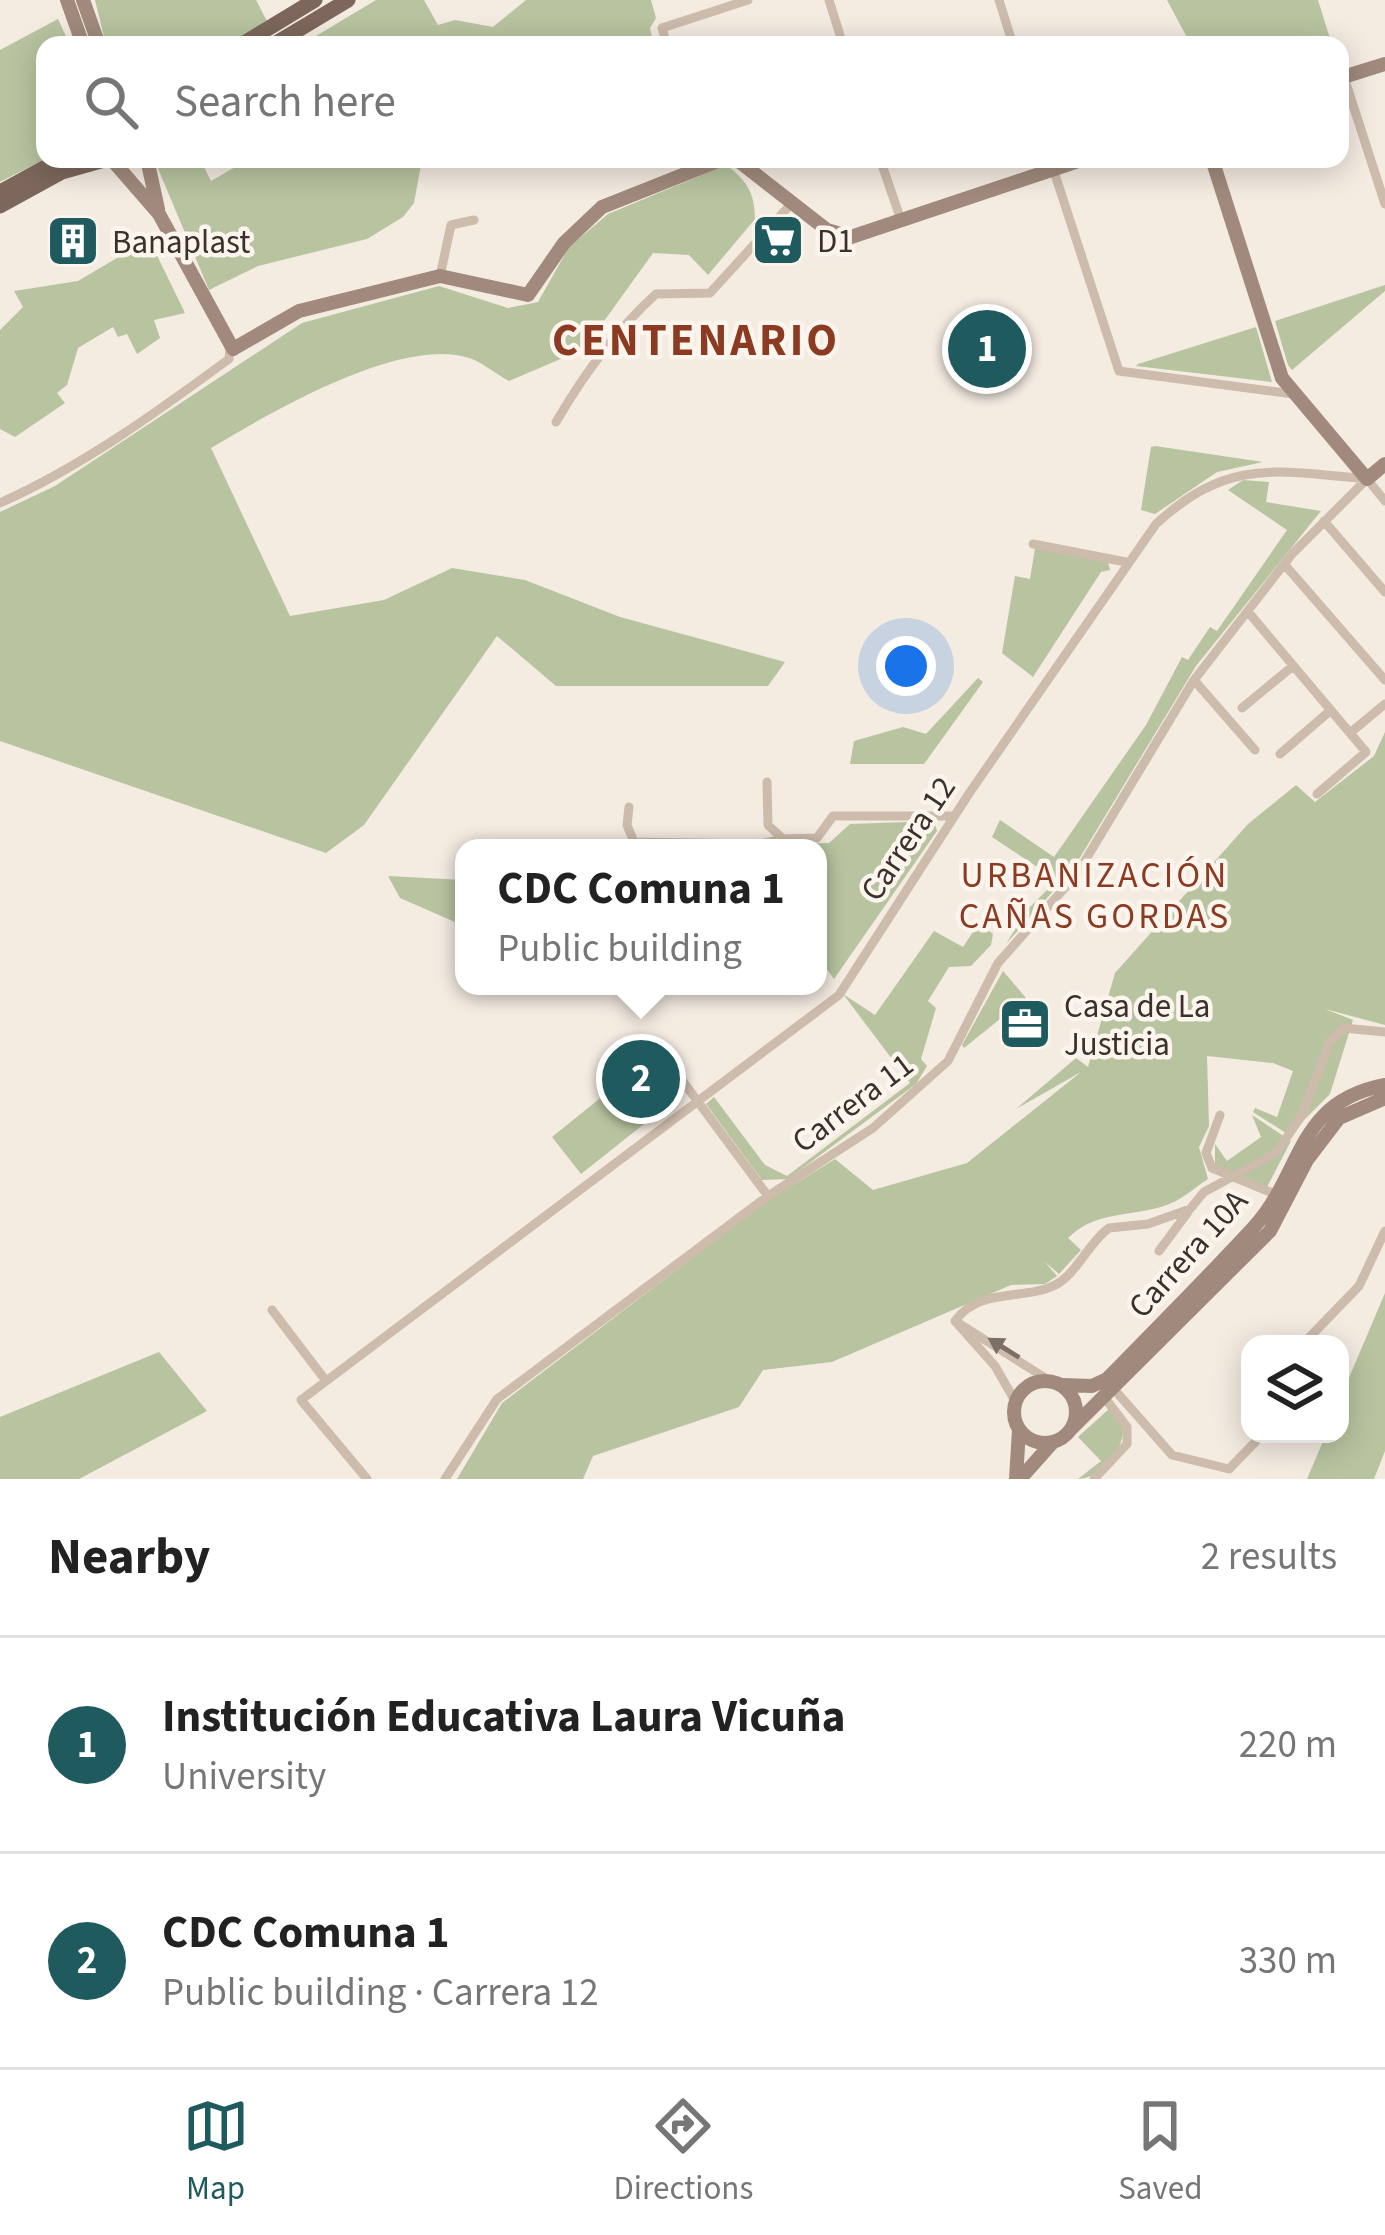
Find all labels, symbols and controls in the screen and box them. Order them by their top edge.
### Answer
search box [36,36,1349,168]
icon: search [78,69,144,135]
text: Search here [174,70,396,134]
supermarket icon: D1 [750,212,806,268]
building icon: Banaplast [45,213,101,269]
place label: D1 [817,218,854,265]
place label: Banaplast [112,219,250,266]
pin: 1 [948,304,1026,394]
district label: CENTENARIO [552,309,840,373]
your location [876,636,936,696]
street label: Carrera 12 [849,767,967,910]
popup [455,839,827,995]
district label: URBANIZACIÓN CAÑAS GORDAS [959,850,1231,942]
text: CDC Comuna 1 [497,857,785,921]
text: Public building [497,921,742,977]
place label: Casa de La Justicia [1064,983,1211,1068]
office icon: Casa de La Justicia [997,996,1053,1052]
pin: 2 [602,1034,680,1124]
street label: Carrera 11 [782,1042,923,1164]
street label: Carrera 10A [1117,1179,1259,1329]
map controls [1241,1335,1349,1443]
button: layers [1241,1335,1349,1443]
one-way arrow [988,1338,1021,1360]
text: Nearby [48,1521,210,1593]
text: 2 results [1201,1529,1337,1585]
text: Institución Educativa Laura Vicuña [162,1685,846,1749]
text: 1 [77,1717,97,1773]
text: 220 m [1239,1717,1337,1773]
text: University [162,1749,326,1805]
text: CDC Comuna 1 [162,1901,449,1965]
text: 2 [77,1933,97,1989]
text: 330 m [1239,1933,1337,1989]
text: Public building · Carrera 12 [162,1965,599,2021]
tab: Map [183,2093,249,2212]
tab: Directions [614,2093,753,2212]
tab: Saved [1118,2093,1202,2212]

